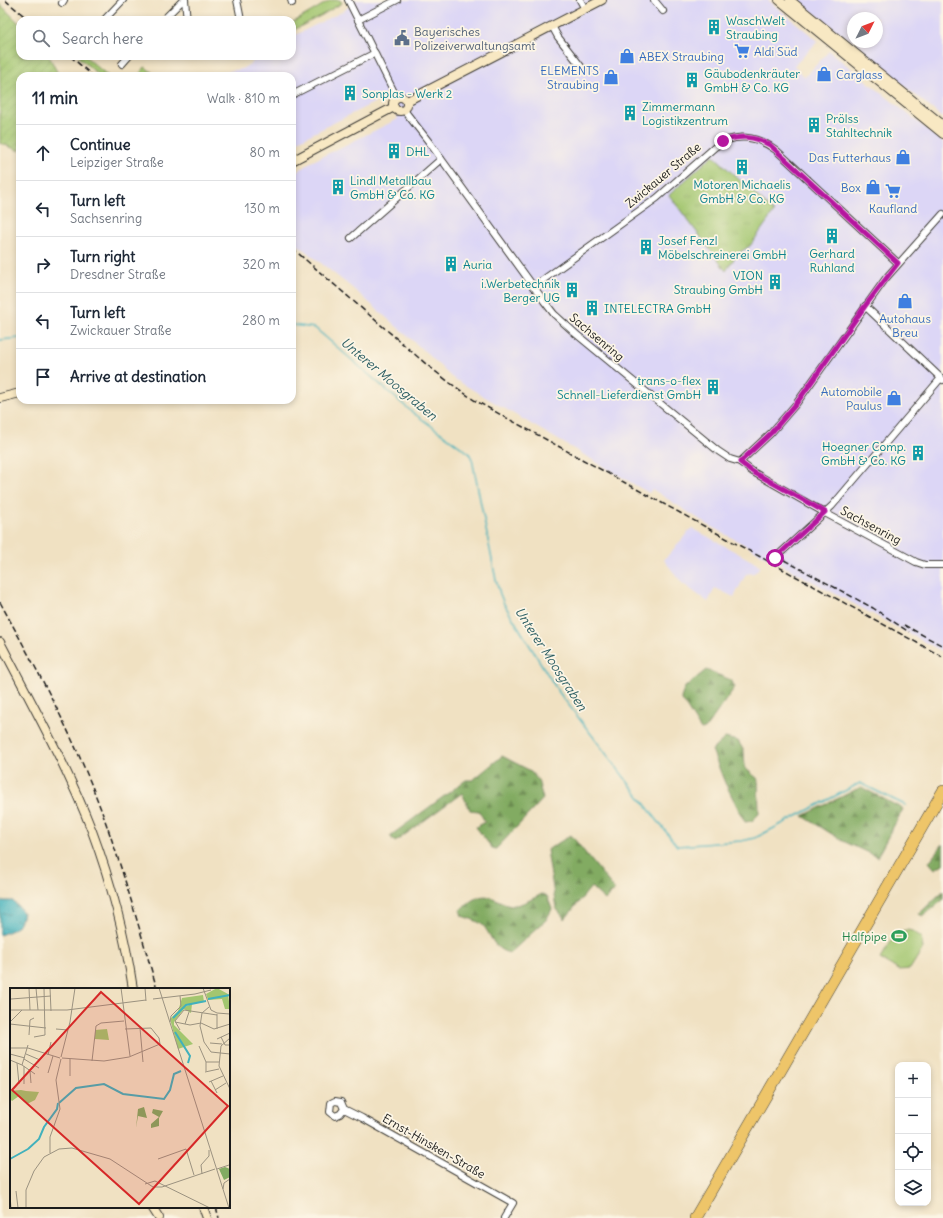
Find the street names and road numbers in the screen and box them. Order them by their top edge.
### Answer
street label: Zwickauer Straße [622,139,704,211]
street label: Sachsenring [567,310,627,364]
street label: Sachsenring [838,503,904,547]
street label: Ernst-Hinsken-Straße [380,1110,488,1182]

